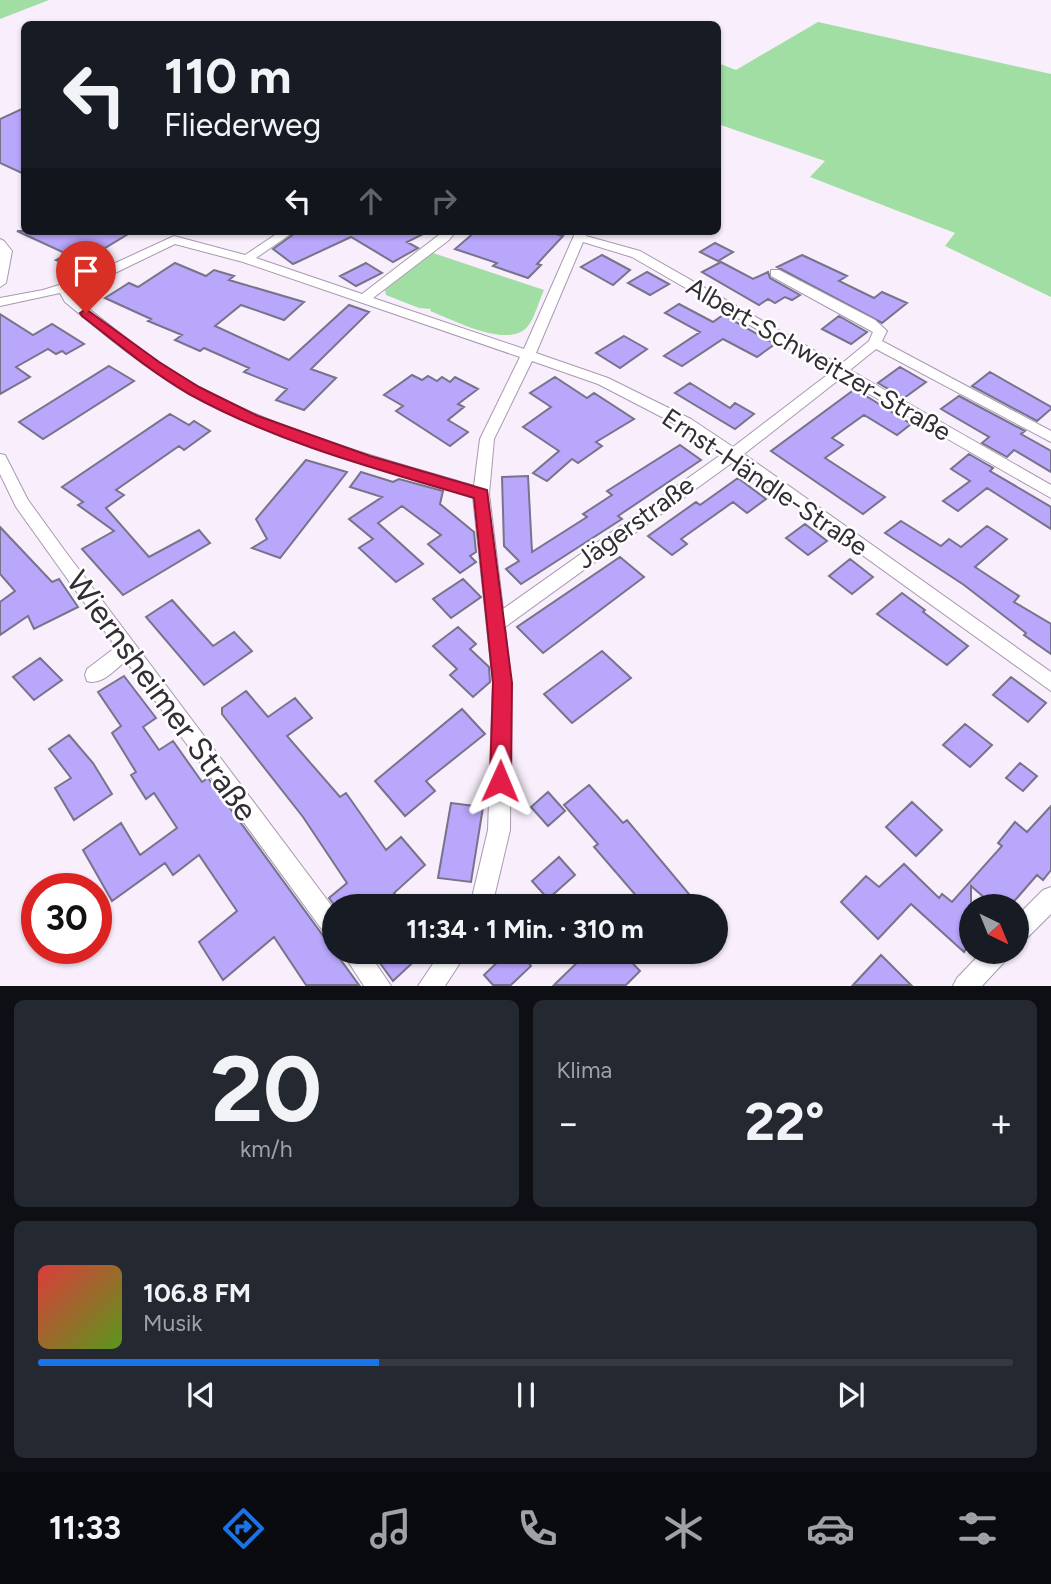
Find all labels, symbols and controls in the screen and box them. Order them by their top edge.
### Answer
text: 110 m [164,46,292,105]
icon: left [49,49,140,140]
text: Fliederweg [164,106,321,144]
icon: left [279,182,317,220]
icon: ahead [352,182,390,220]
icon: right [425,182,463,220]
pin [56,241,116,313]
icon: arrive [67,252,105,290]
street label: Albert-Schweitzer-Straße [681,270,957,448]
street label: Ernst-Händle-Straße [656,401,874,563]
street label: Jägerstraße [570,469,700,575]
street label: Wiernsheimer Straße [59,564,265,828]
position arrow [463,744,537,818]
speed limit sign: 30 [21,873,112,964]
north arrow [959,894,1029,964]
map controls [959,894,1029,964]
text: 11:34 · 1 Min. · 310 m [406,913,644,945]
text: 20 [210,1035,322,1144]
text: Klima [557,1056,612,1084]
text: 22° [745,1091,825,1153]
text: − [557,1100,580,1146]
text: + [989,1100,1013,1146]
text: km/h [240,1135,293,1163]
text: 106.8 FM [143,1277,251,1309]
text: Musik [143,1309,203,1337]
icon: previous [182,1376,220,1414]
icon: pause [507,1376,545,1414]
icon: next [832,1376,870,1414]
icon: directions [219,1504,268,1553]
icon: music [366,1504,415,1553]
icon: phone [513,1504,562,1553]
icon: climate [659,1504,708,1553]
icon: car [806,1504,855,1553]
icon: filters [953,1504,1002,1553]
text: 11:33 [49,1509,121,1547]

